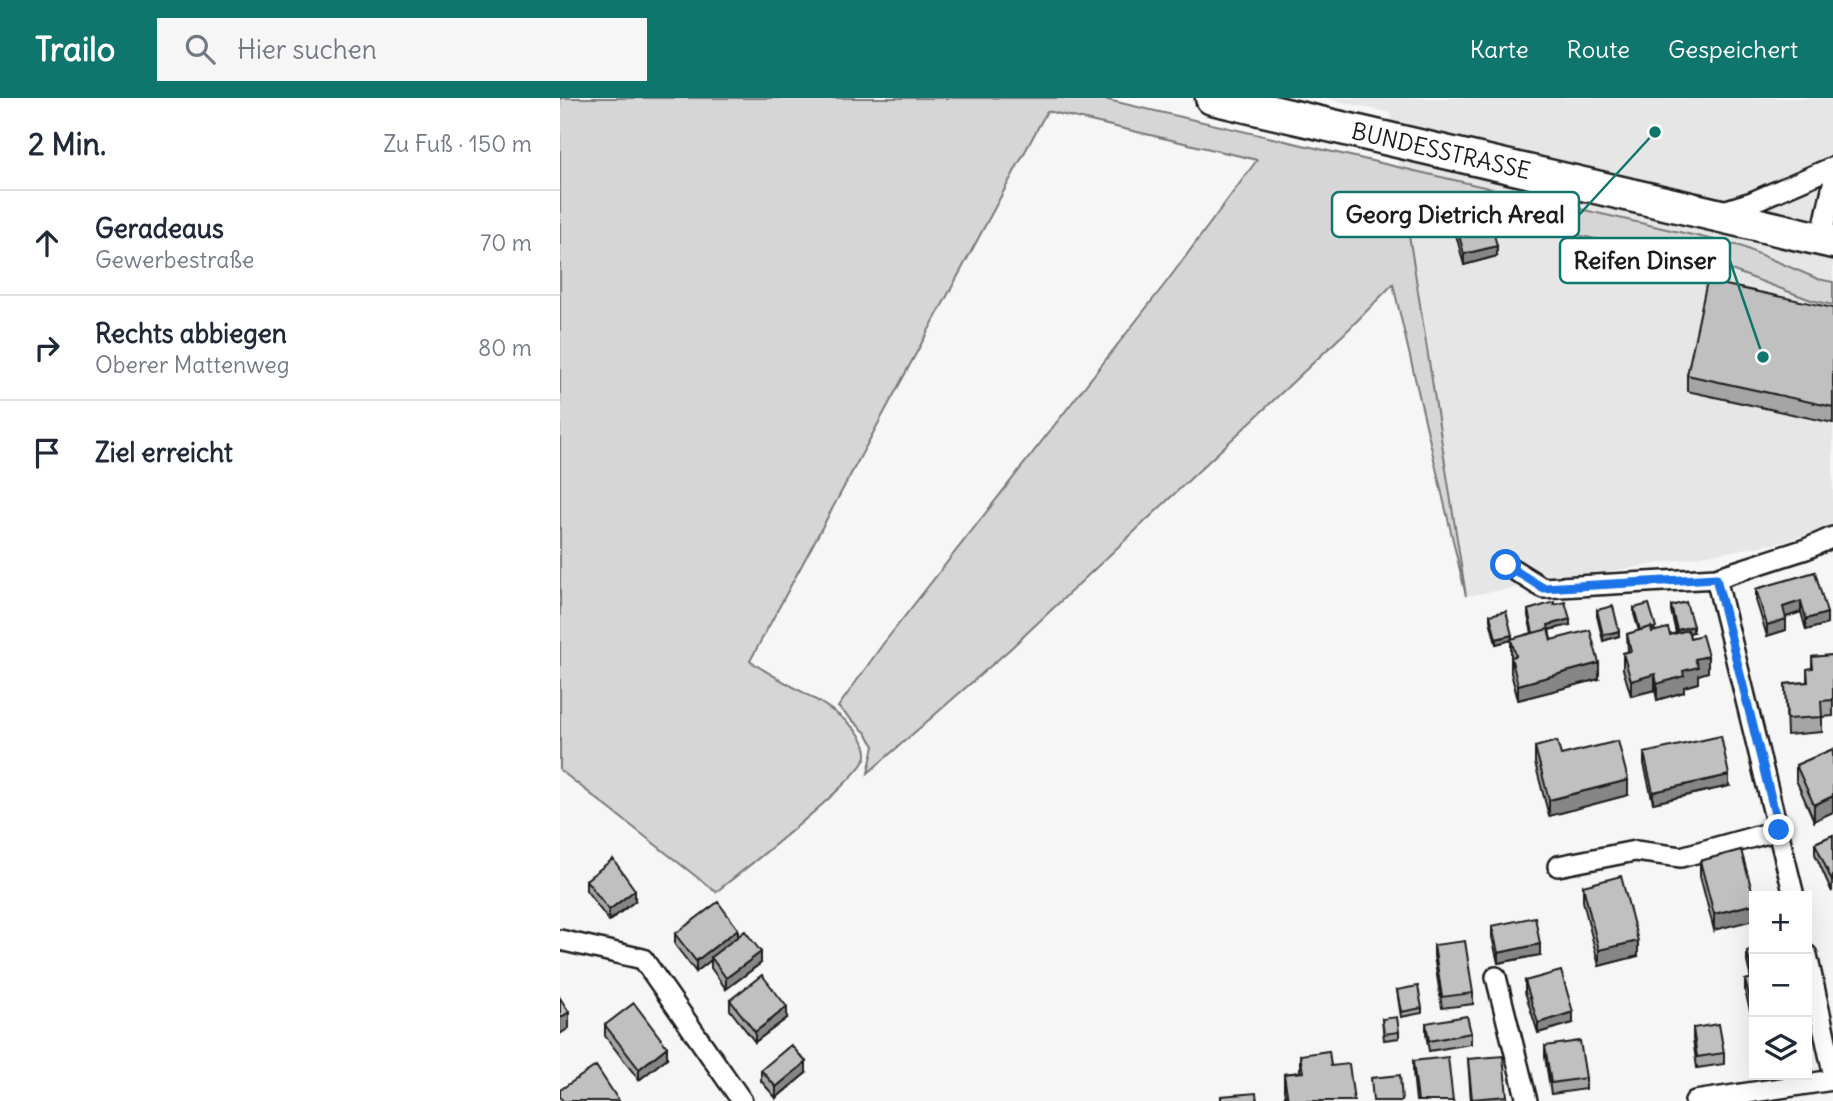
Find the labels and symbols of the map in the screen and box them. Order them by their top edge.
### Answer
street label: BUNDESSTRASSE [1349,116,1533,185]
callout: Georg Dietrich Areal [1332,192,1579,237]
text: Georg Dietrich Areal [1345,199,1565,229]
callout: Reifen Dinser [1560,238,1730,283]
text: Reifen Dinser [1574,245,1717,275]
route start [1490,549,1521,580]
route end [1763,814,1794,845]

